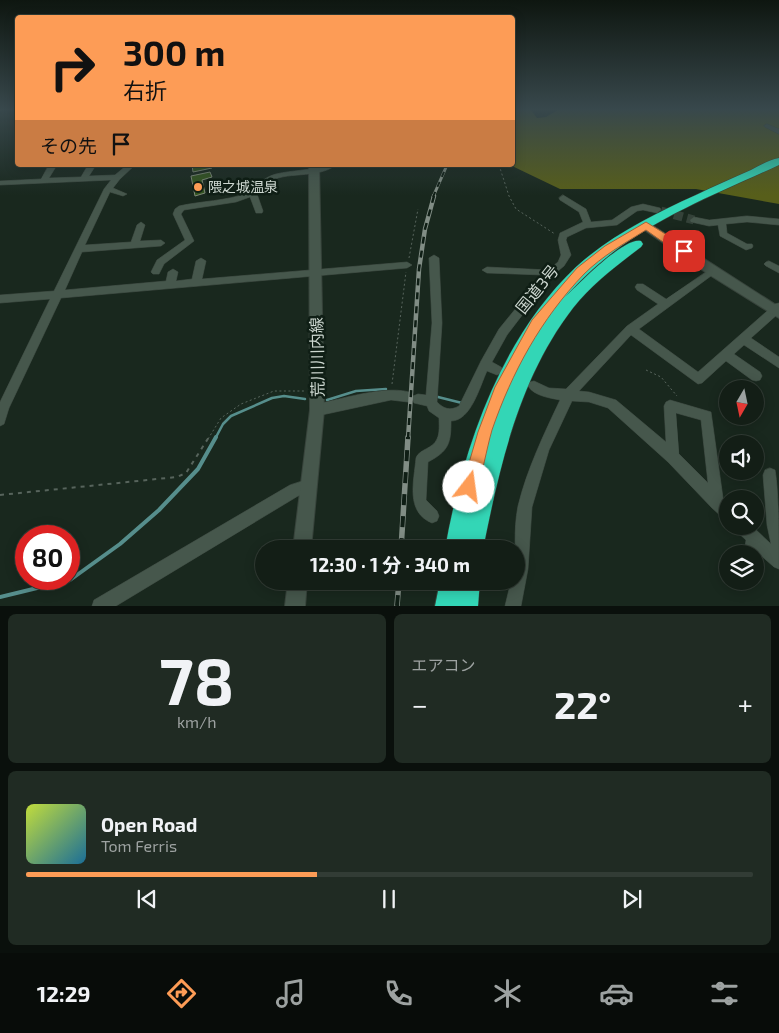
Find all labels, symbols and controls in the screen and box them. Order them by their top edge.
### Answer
text: 300 m [123,31,225,73]
icon: right [40,35,105,100]
text: 右折 [123,77,167,103]
icon: arrive [107,130,135,158]
text: その先 [40,134,97,157]
place label: 隈之城温泉 [208,178,278,195]
marker: 隈之城温泉 [192,181,204,193]
pin [663,230,705,272]
icon: arrive [670,237,698,265]
street label: 国道3号 [511,261,562,317]
street label: 荒川川内線 [306,317,327,397]
north arrow [719,380,764,425]
map controls [719,380,764,590]
button: sound [719,435,764,480]
position arrow [442,460,494,512]
button: search [719,490,764,535]
speed limit sign: 80 [15,525,80,590]
button: layers [719,545,764,590]
text: 12:30 · 1 分 · 340 m [310,553,470,576]
text: 78 [159,640,234,718]
text: エアコン [412,655,476,674]
text: 22° [554,681,611,727]
text: − [412,687,428,721]
text: + [738,687,753,721]
text: km/h [177,712,217,731]
text: Open Road [101,813,197,836]
text: Tom Ferris [101,836,177,855]
icon: previous [133,885,161,913]
icon: pause [375,885,403,913]
icon: next [618,885,646,913]
icon: directions [164,976,199,1011]
icon: music [273,976,308,1011]
icon: phone [381,976,416,1011]
icon: climate [490,976,525,1011]
icon: car [599,976,634,1011]
icon: filters [707,976,742,1011]
text: 12:29 [37,980,91,1006]

